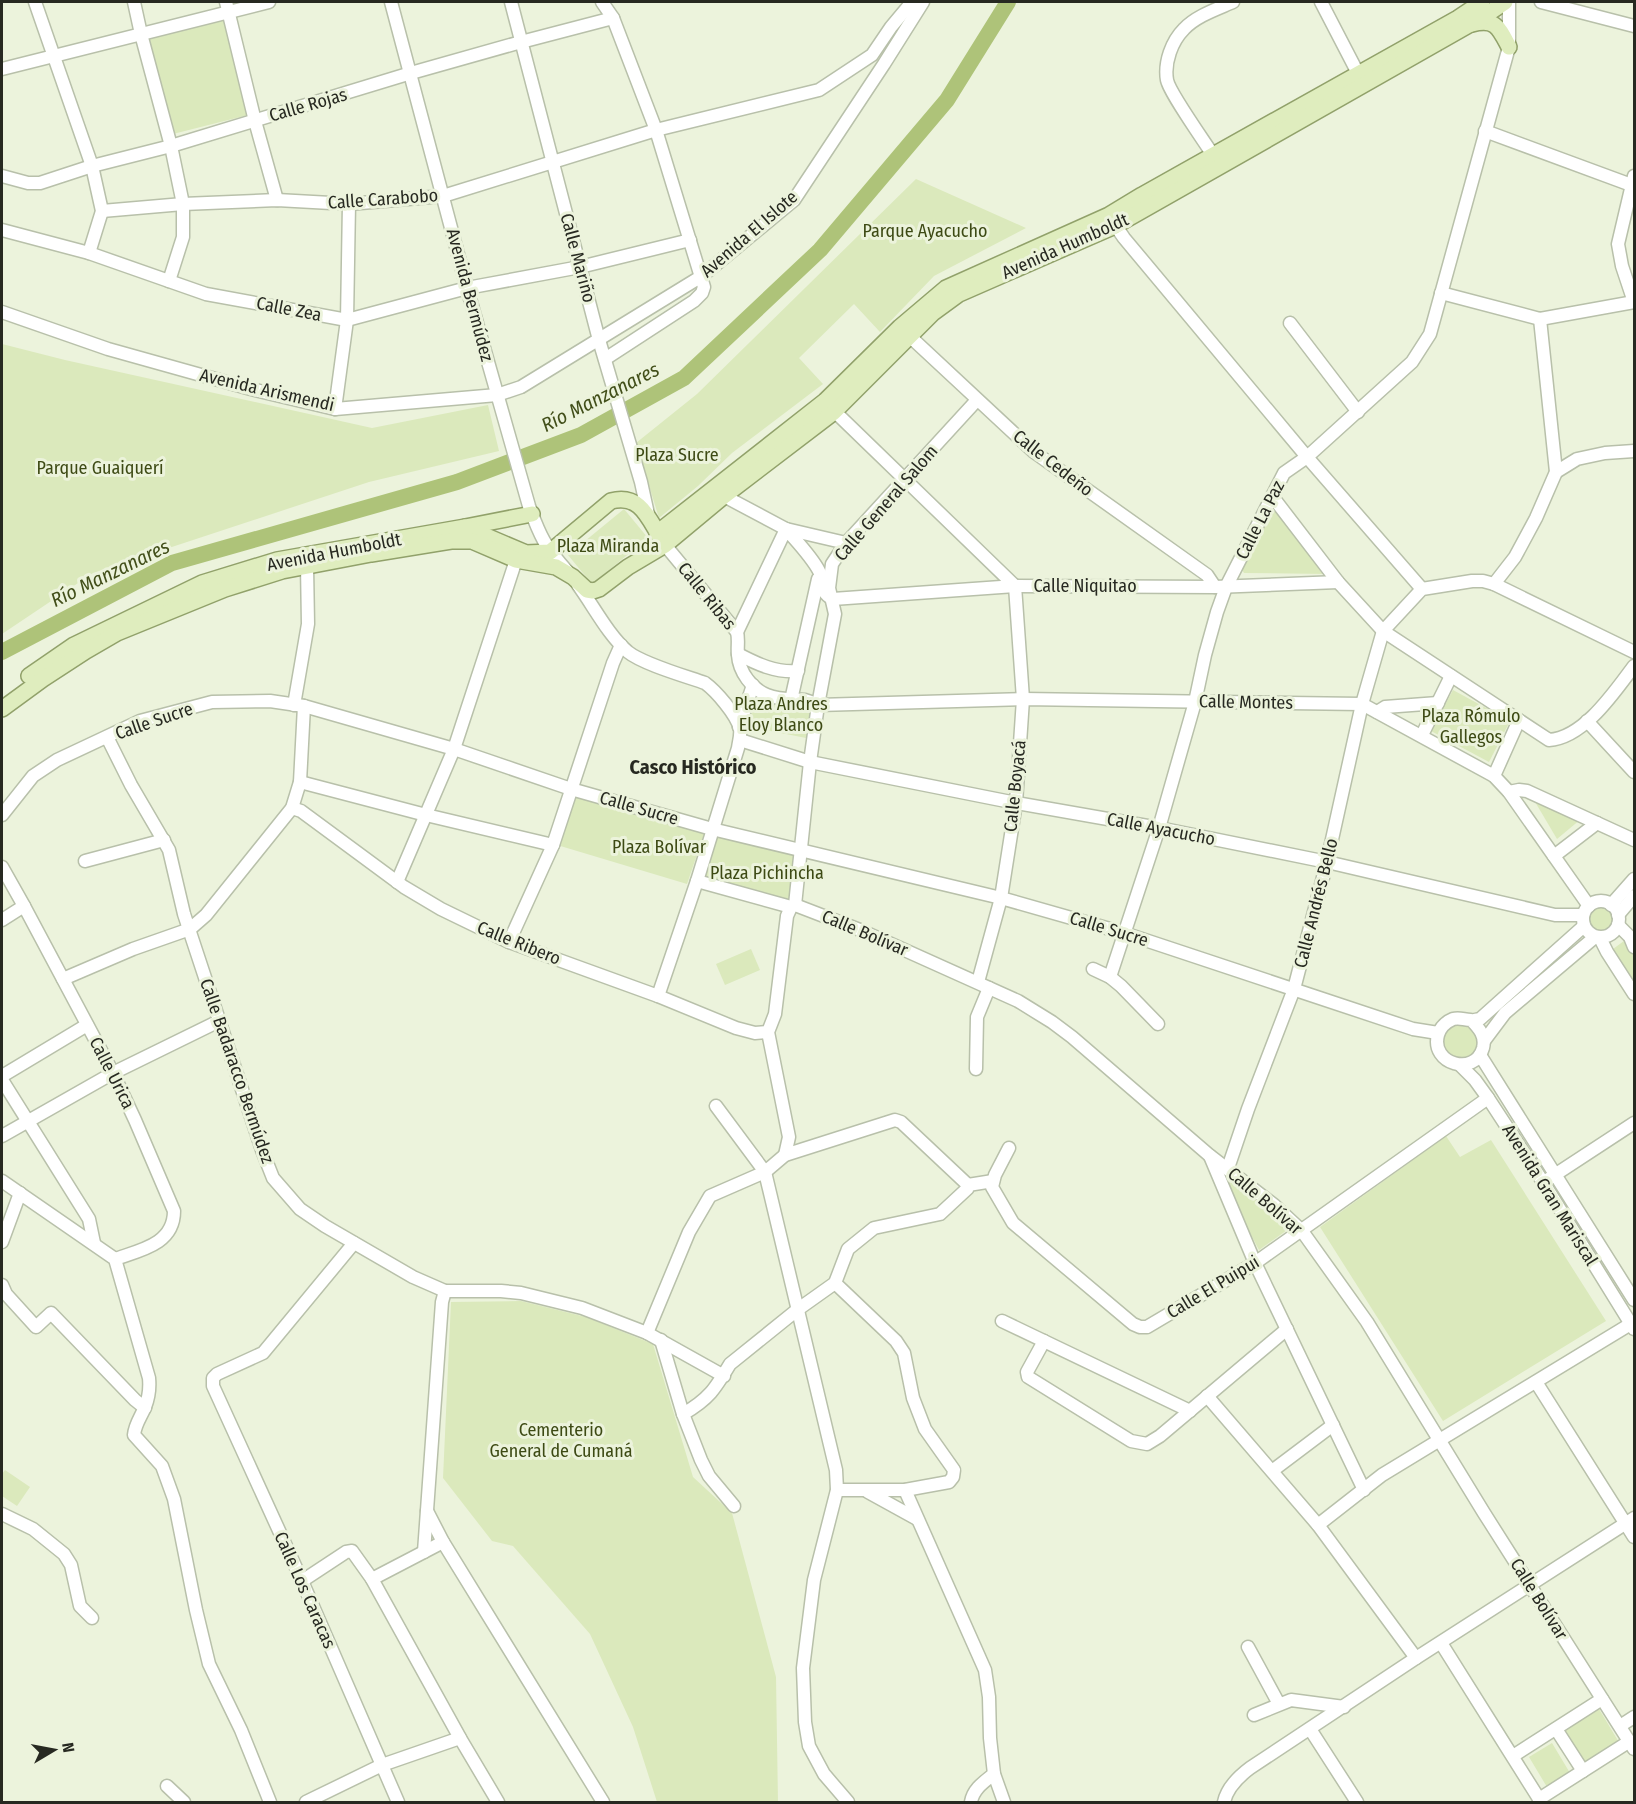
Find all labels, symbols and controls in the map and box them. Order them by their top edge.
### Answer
street label: Calle Rojas [266,83,350,127]
street label: Calle Carabobo [327,184,439,214]
street label: Avenida El Islote [696,186,802,282]
street label: Avenida Humboldt [998,208,1132,284]
street label: Calle Mariño [556,211,600,305]
park label: Parque Ayacucho [863,220,987,242]
street label: Avenida Bermúdez [442,226,498,364]
street label: Calle Zea [255,292,324,326]
water label: Río Manzanares [537,357,663,437]
street label: Avenida Arismendi [198,364,336,416]
street label: Calle Cedeño [1009,425,1097,501]
street label: Calle General Salom [830,440,942,566]
park label: Plaza Sucre [635,444,719,466]
park label: Parque Guaiquerí [36,457,164,479]
street label: Calle La Paz [1231,477,1289,563]
street label: Avenida Humboldt [265,528,403,576]
water label: Río Manzanares [47,534,174,612]
park label: Plaza Miranda [557,535,659,557]
street label: Calle Ribas [673,558,741,634]
street label: Calle Niquitao [1033,575,1137,597]
street label: Calle Montes [1199,690,1294,714]
park label: Plaza Andres Eloy Blanco [734,693,828,736]
street label: Calle Sucre [112,697,196,745]
park label: Plaza Rómulo Gallegos [1421,705,1521,748]
street label: Calle Boyacá [999,739,1031,833]
district label: Casco Histórico [630,755,757,779]
street label: Calle Sucre [597,786,681,830]
street label: Calle Ayacucho [1105,808,1217,850]
park label: Plaza Bolívar [612,836,707,858]
street label: Calle Andrés Bello [1289,836,1343,970]
park label: Plaza Pichincha [710,862,824,884]
street label: Calle Bolívar [819,905,912,961]
street label: Calle Sucre [1067,907,1151,951]
street label: Calle Ribero [474,916,564,970]
street label: Calle Badaracco Bermúdez [195,976,279,1166]
street label: Calle Urica [85,1033,140,1113]
street label: Avenida Gran Mariscal [1498,1120,1603,1270]
street label: Calle Bolívar [1223,1163,1307,1240]
street label: Calle El Puipui [1163,1251,1263,1323]
park label: Cementerio General de Cumaná [490,1419,633,1462]
street label: Calle Los Caracas [269,1528,341,1652]
street label: Calle Bolívar [1505,1554,1573,1644]
north arrow [24,1720,84,1780]
text: N [58,1741,78,1754]

